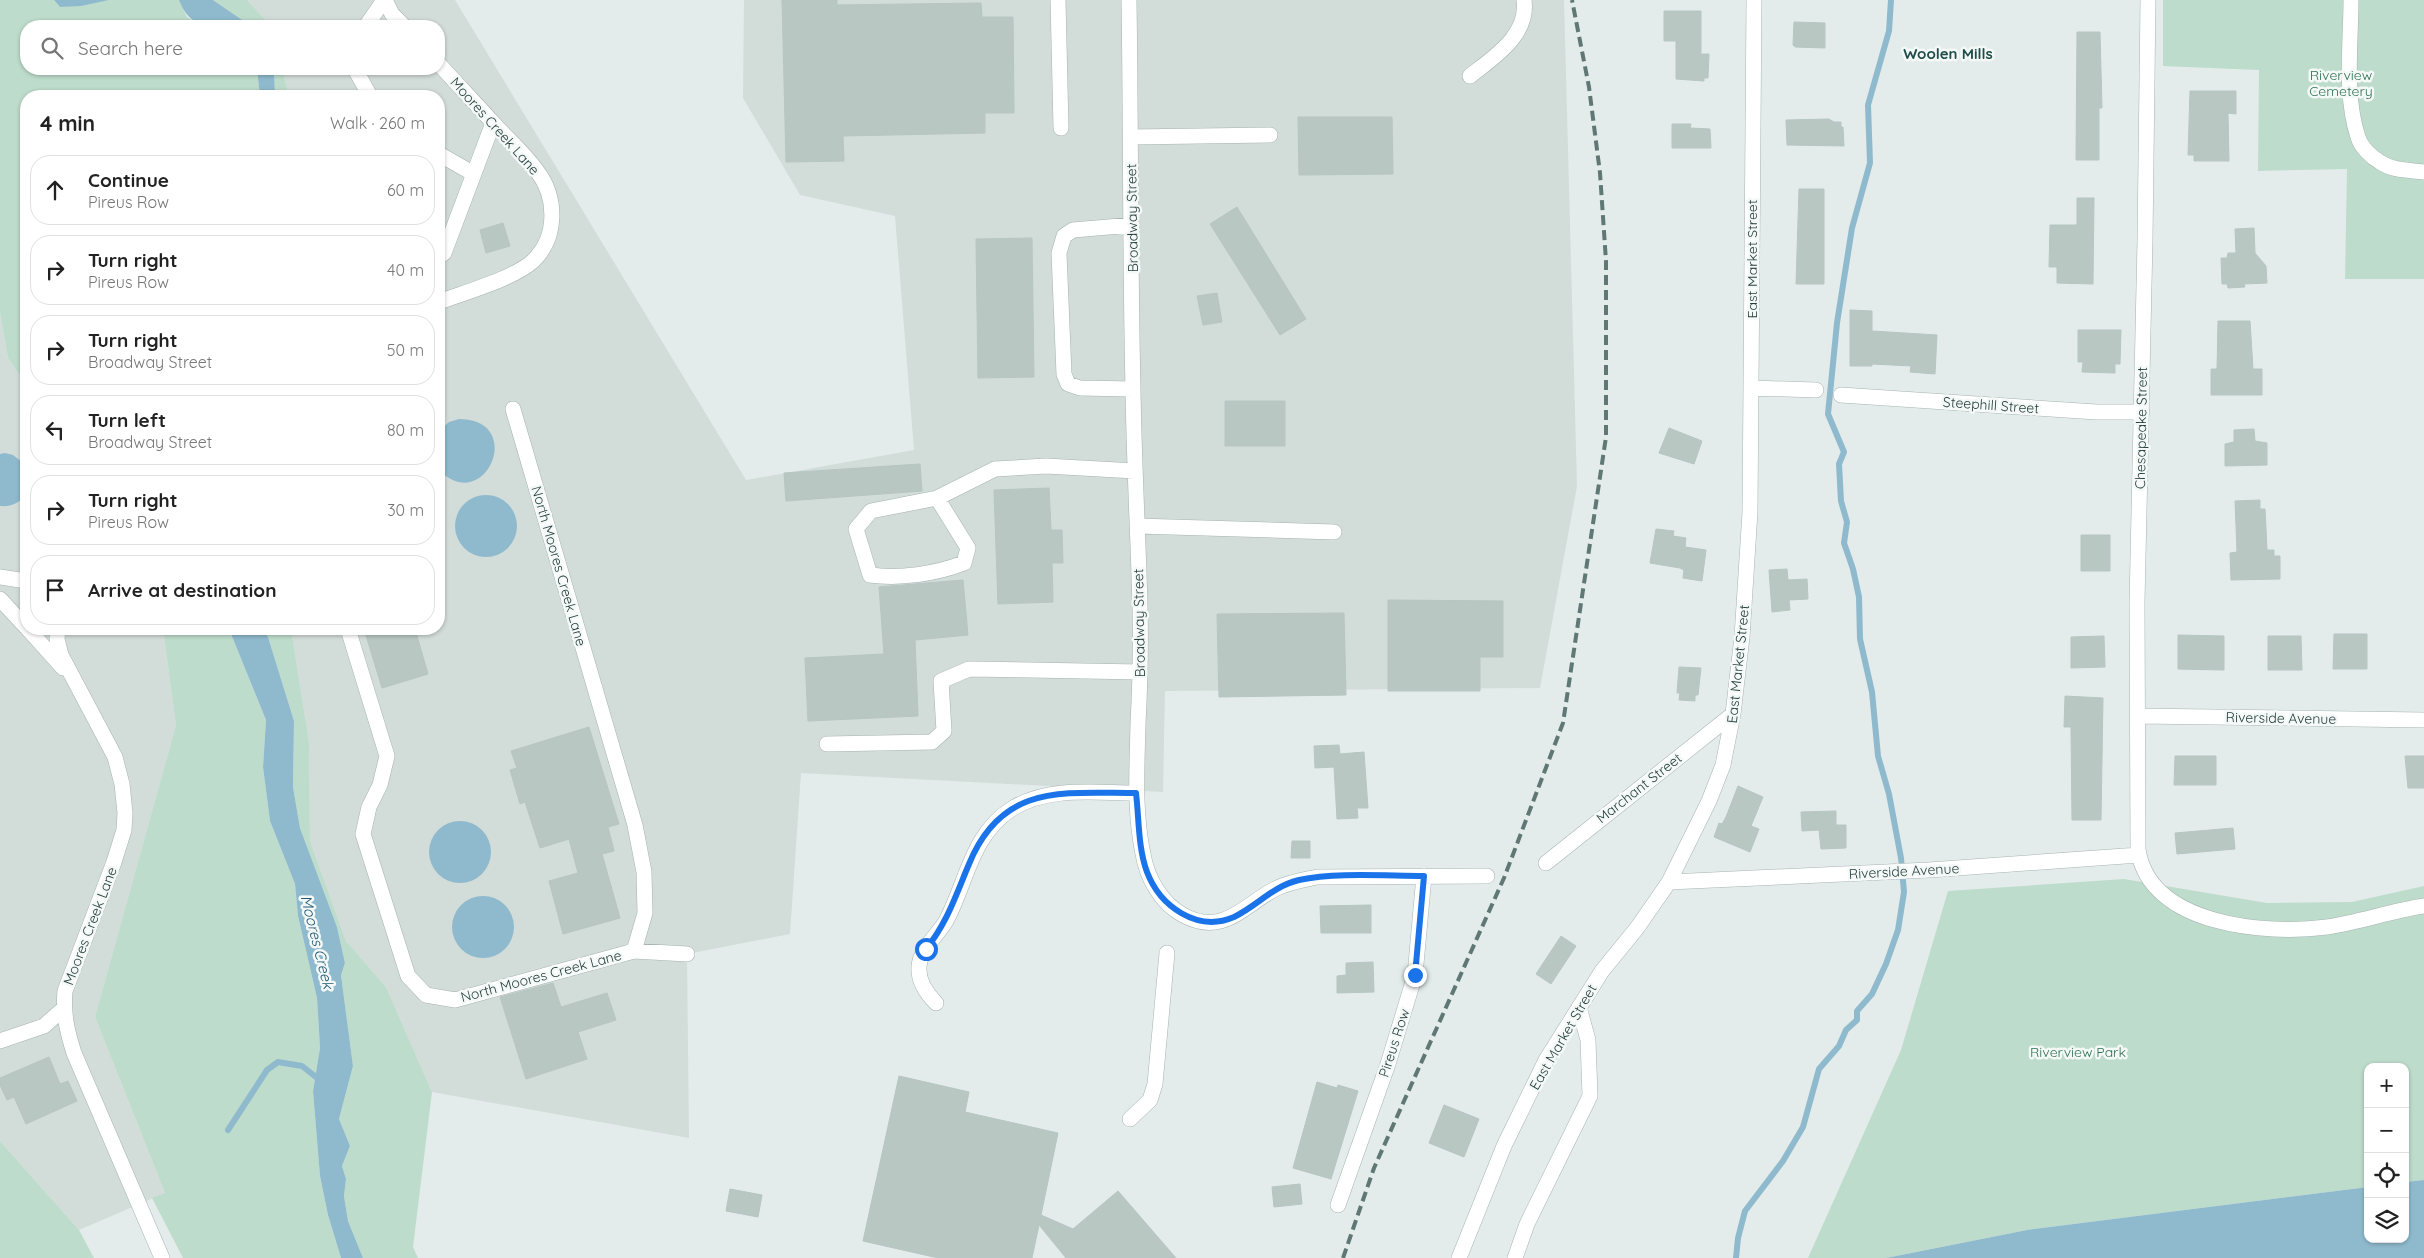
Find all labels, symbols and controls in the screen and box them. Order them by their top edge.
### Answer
search box [20,20,445,75]
icon: search [38,34,66,62]
text: Search here [78,36,183,60]
district label: Woolen Mills [1903,44,1993,63]
park label: Riverview Cemetery [2309,66,2373,100]
street label: Moores Creek Lane [446,73,544,179]
text: 4 min [40,110,95,136]
text: Walk · 260 m [330,113,425,133]
street label: Broadway Street [1122,163,1142,273]
text: Continue [88,168,169,192]
icon: ahead [41,176,69,204]
text: 60 m [387,180,424,200]
text: Pireus Row [88,192,169,212]
street label: East Market Street [1743,199,1761,318]
text: Turn right [88,248,177,272]
icon: right [41,256,69,284]
text: 40 m [387,260,424,280]
text: Pireus Row [88,272,169,292]
text: Turn right [88,328,177,352]
icon: right [41,336,69,364]
text: 50 m [387,340,424,360]
text: Broadway Street [88,352,212,372]
street label: Chesapeake Street [2131,366,2151,489]
street label: Steephill Street [1942,393,2040,417]
text: Turn left [88,408,166,432]
icon: left [41,416,69,444]
text: 80 m [387,420,424,440]
text: Broadway Street [88,432,212,452]
street label: North Moores Creek Lane [528,484,591,648]
text: Turn right [88,488,177,512]
icon: right [41,496,69,524]
text: 30 m [387,500,424,520]
text: Pireus Row [88,512,169,532]
street label: Broadway Street [1129,568,1149,678]
icon: arrive [41,576,69,604]
text: Arrive at destination [88,578,277,602]
street label: East Market Street [1723,604,1753,724]
street label: Riverside Avenue [2226,708,2337,728]
street label: Marchant Street [1593,749,1686,827]
street label: Riverside Avenue [1848,859,1960,883]
street label: Moores Creek Lane [59,864,121,988]
water label: Moores Creek [297,893,339,993]
route start [915,938,938,961]
street label: North Moores Creek Lane [459,946,623,1006]
route end [1404,964,1427,987]
street label: East Market Street [1525,981,1601,1093]
street label: Pireus Row [1374,1006,1414,1080]
park label: Riverview Park [2030,1043,2126,1061]
map controls [2364,1063,2409,1243]
button: + [2364,1063,2409,1108]
button: − [2364,1108,2409,1153]
button: locate [2364,1153,2409,1198]
button: layers [2364,1198,2409,1243]

